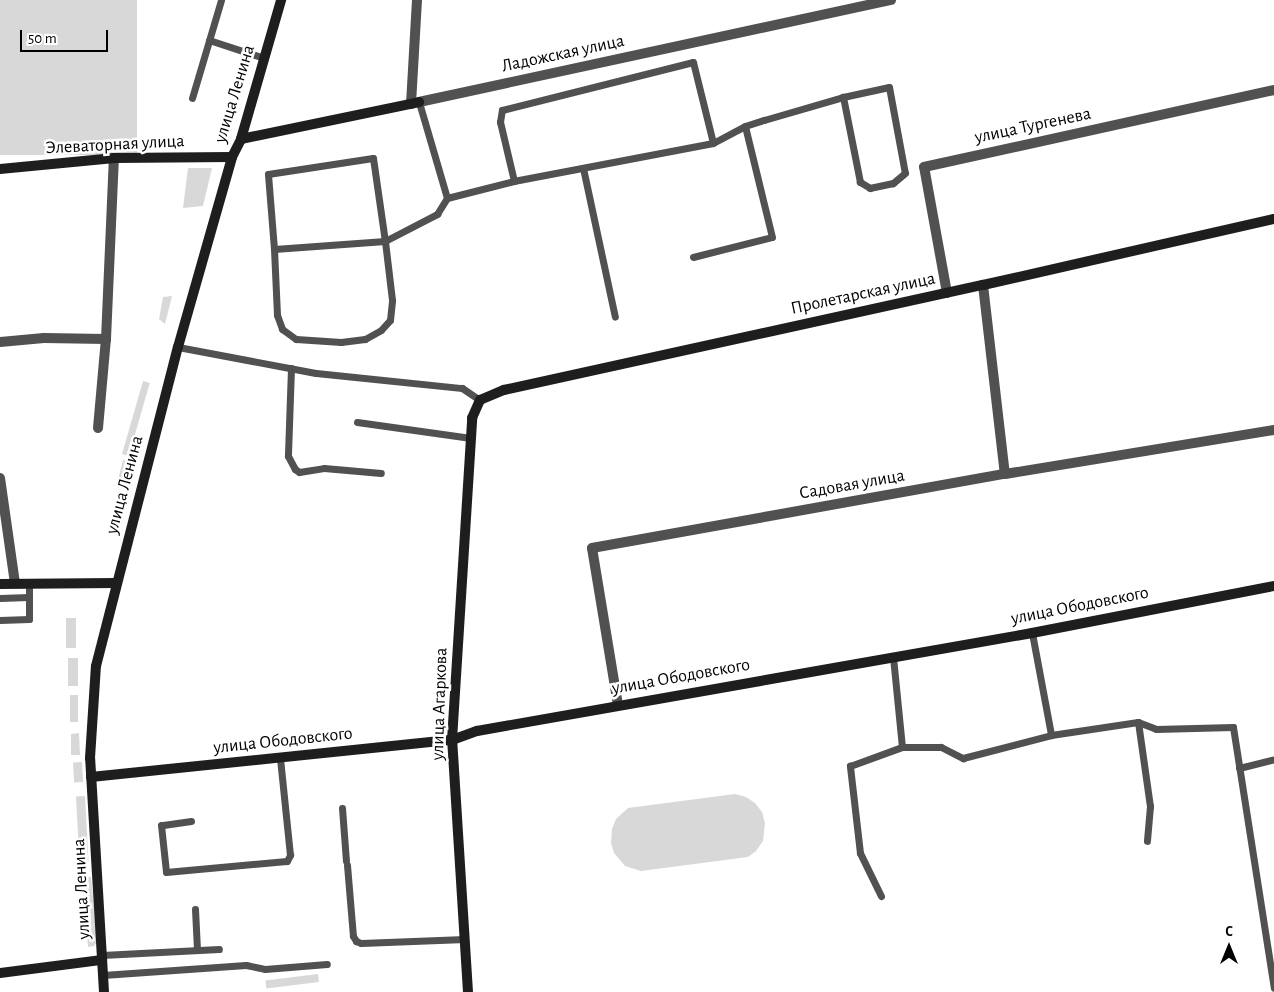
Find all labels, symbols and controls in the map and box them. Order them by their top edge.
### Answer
scale bar [22,20,110,52]
street label: Ладожская улица [500,30,626,78]
text: 50 m [28,31,57,46]
street label: улица Ленина [210,42,260,146]
street label: улица Тургенева [973,103,1093,149]
street label: Элеваторная улица [45,131,185,159]
street label: Пролетарская улица [789,268,937,320]
street label: улица Ленина [101,433,149,537]
street label: Садовая улица [798,465,906,505]
street label: улица Ободовского [1009,582,1151,630]
street label: улица Агаркова [427,647,453,761]
street label: улица Ободовского [610,654,752,700]
street label: улица Ободовского [212,723,354,759]
street label: улица Ленина [69,838,95,940]
north arrow [1204,922,1254,972]
text: С [1225,925,1233,939]

